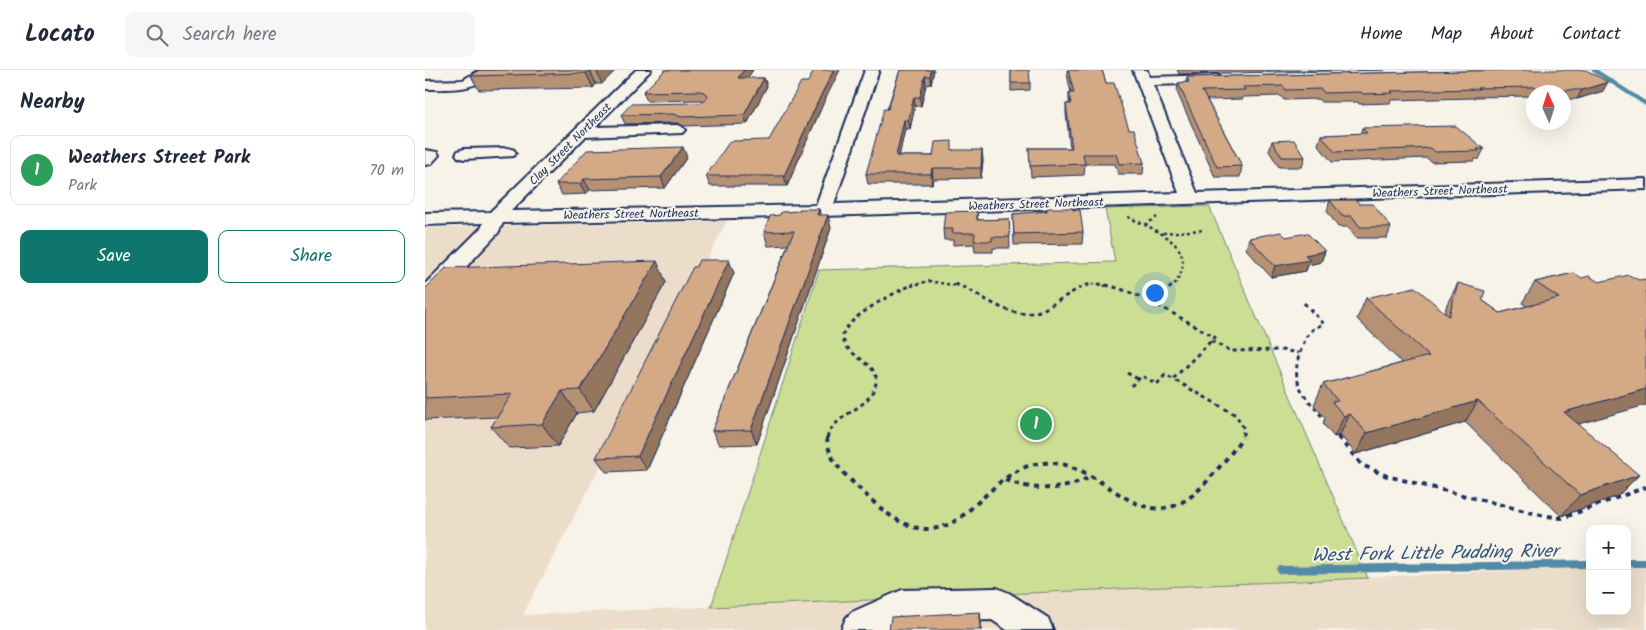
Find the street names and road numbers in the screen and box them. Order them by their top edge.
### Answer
street label: Clay Street Northeast [524,98,617,190]
street label: Weathers Street Northeast [1372,180,1508,203]
street label: Weathers Street Northeast [968,193,1104,216]
street label: Weathers Street Northeast [563,204,699,225]

